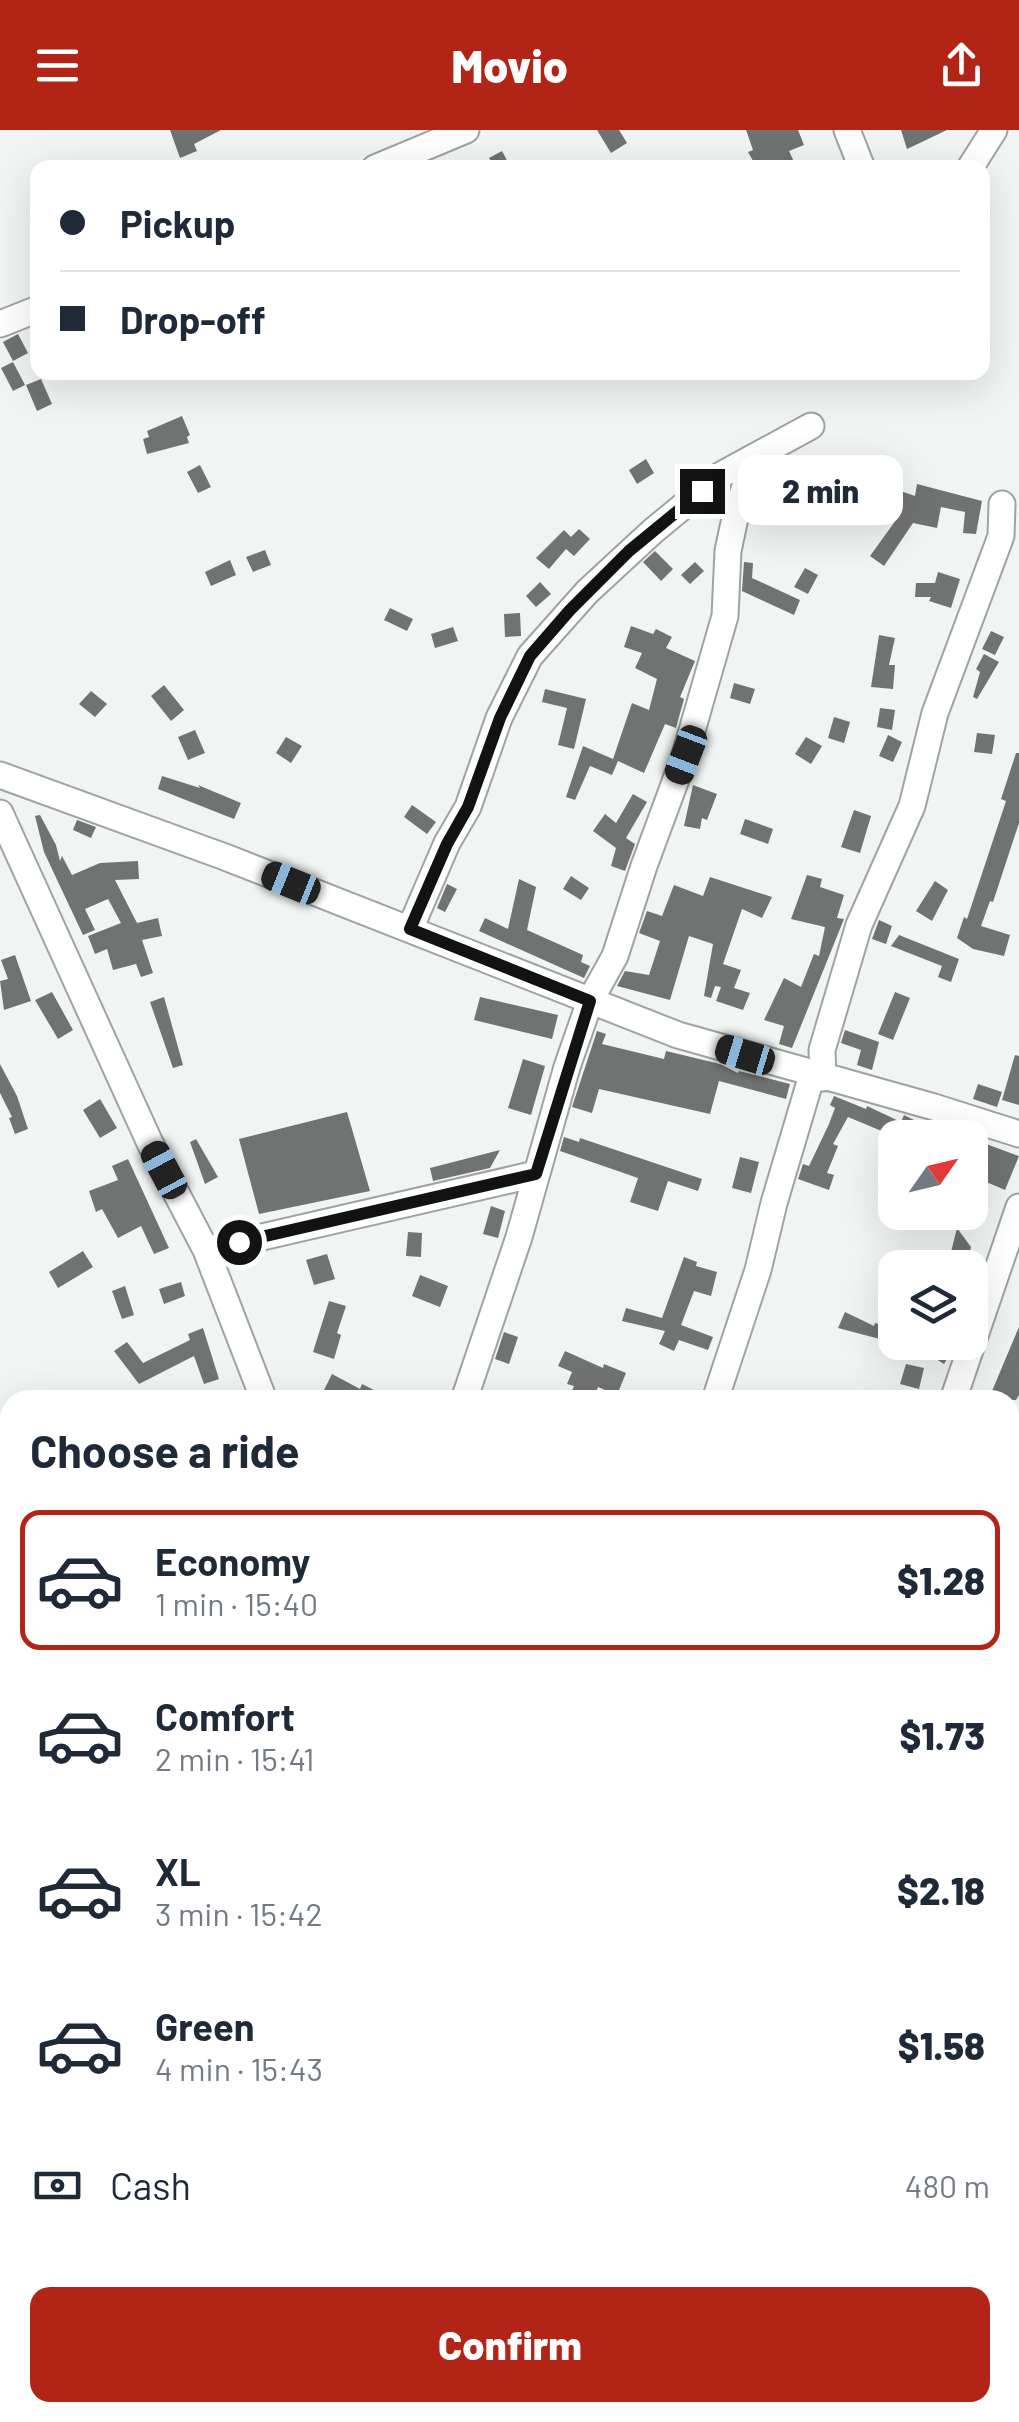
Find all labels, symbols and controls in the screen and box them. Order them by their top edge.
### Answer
icon: menu [30,38,85,93]
text: Movio [451,38,568,92]
icon: share [934,38,989,93]
text: Pickup [120,200,235,246]
text: Drop-off [120,296,266,342]
callout: 2 min [737,456,902,526]
route end [680,469,725,514]
text: 2 min [782,471,859,509]
car [661,722,711,788]
car [258,858,324,908]
car [712,1032,778,1078]
north arrow [878,1120,988,1230]
map controls [878,1120,988,1360]
car [137,1136,191,1204]
route start [217,1220,262,1265]
button: layers [878,1250,988,1360]
text: Choose a ride [30,1423,300,1477]
icon: car [35,1535,125,1625]
text: Economy [155,1538,310,1584]
text: $1.28 [897,1557,985,1603]
text: 1 min · 15:40 [155,1584,318,1622]
icon: car [35,1690,125,1780]
text: Comfort [155,1693,295,1739]
text: $1.73 [899,1712,985,1758]
text: 2 min · 15:41 [155,1739,314,1777]
icon: car [35,1845,125,1935]
text: XL [155,1848,201,1894]
text: $2.18 [897,1867,985,1913]
text: 3 min · 15:42 [155,1894,323,1932]
icon: car [35,2000,125,2090]
text: Green [155,2003,255,2049]
text: $1.58 [898,2022,985,2068]
text: 4 min · 15:43 [155,2049,323,2087]
icon: cash [30,2158,85,2213]
text: Cash [110,2162,191,2208]
text: 480 m [905,2166,990,2204]
button: Confirm [30,2287,990,2402]

